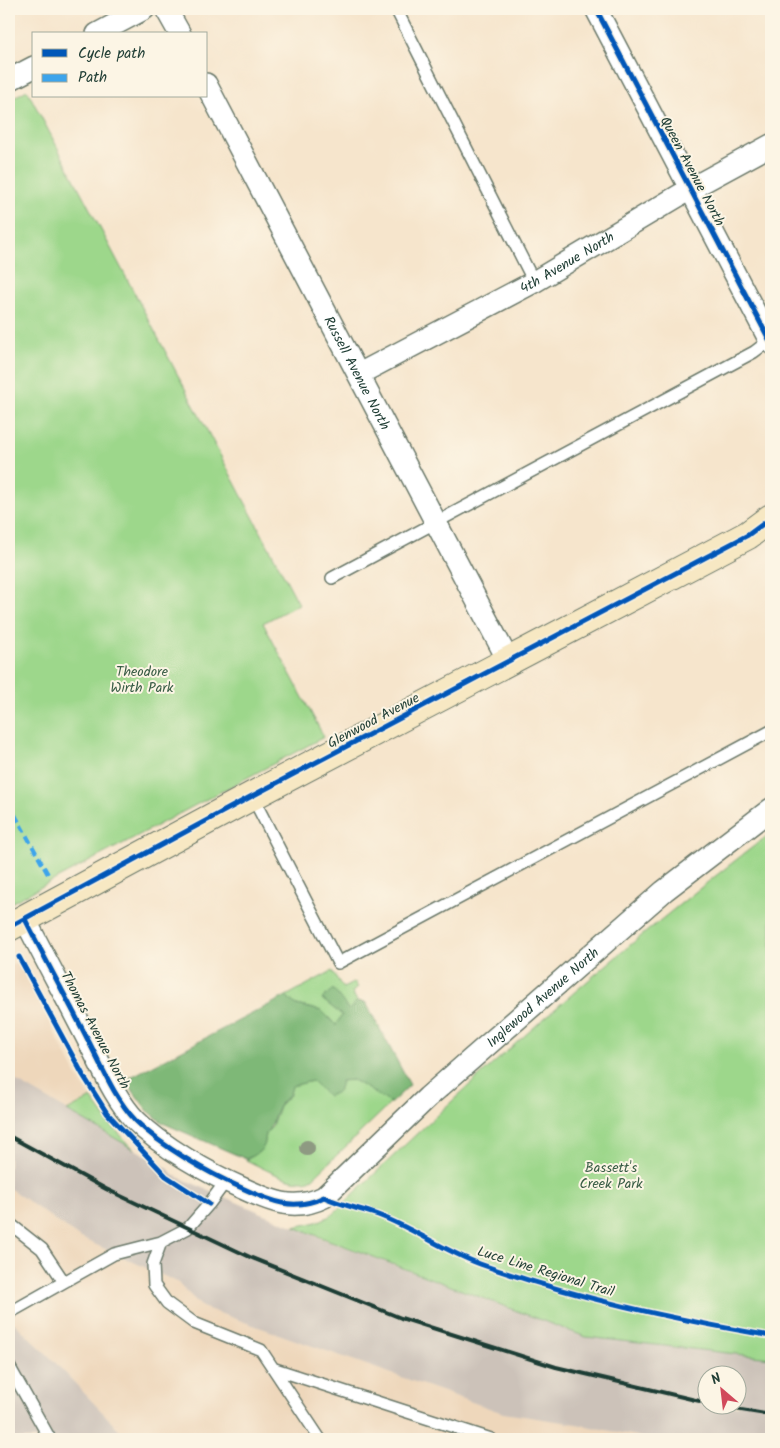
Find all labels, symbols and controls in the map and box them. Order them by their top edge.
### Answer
legend [32,32,208,98]
text: Cycle path [78,42,145,66]
text: Path [78,66,107,90]
street label: Queen Avenue North [654,113,730,230]
street label: 4th Avenue North [516,227,619,300]
street label: Russell Avenue North [317,312,395,434]
park label: Theodore Wirth Park [111,661,174,699]
street label: Glenwood Avenue [323,687,424,754]
street label: Inglewood Avenue North [482,943,604,1053]
street label: Thomas Avenue North [55,968,136,1093]
park label: Bassett's Creek Park [579,1157,643,1195]
street label: Luce Line Regional Trail [474,1241,617,1303]
north arrow [698,1366,748,1416]
text: N [707,1368,726,1391]

